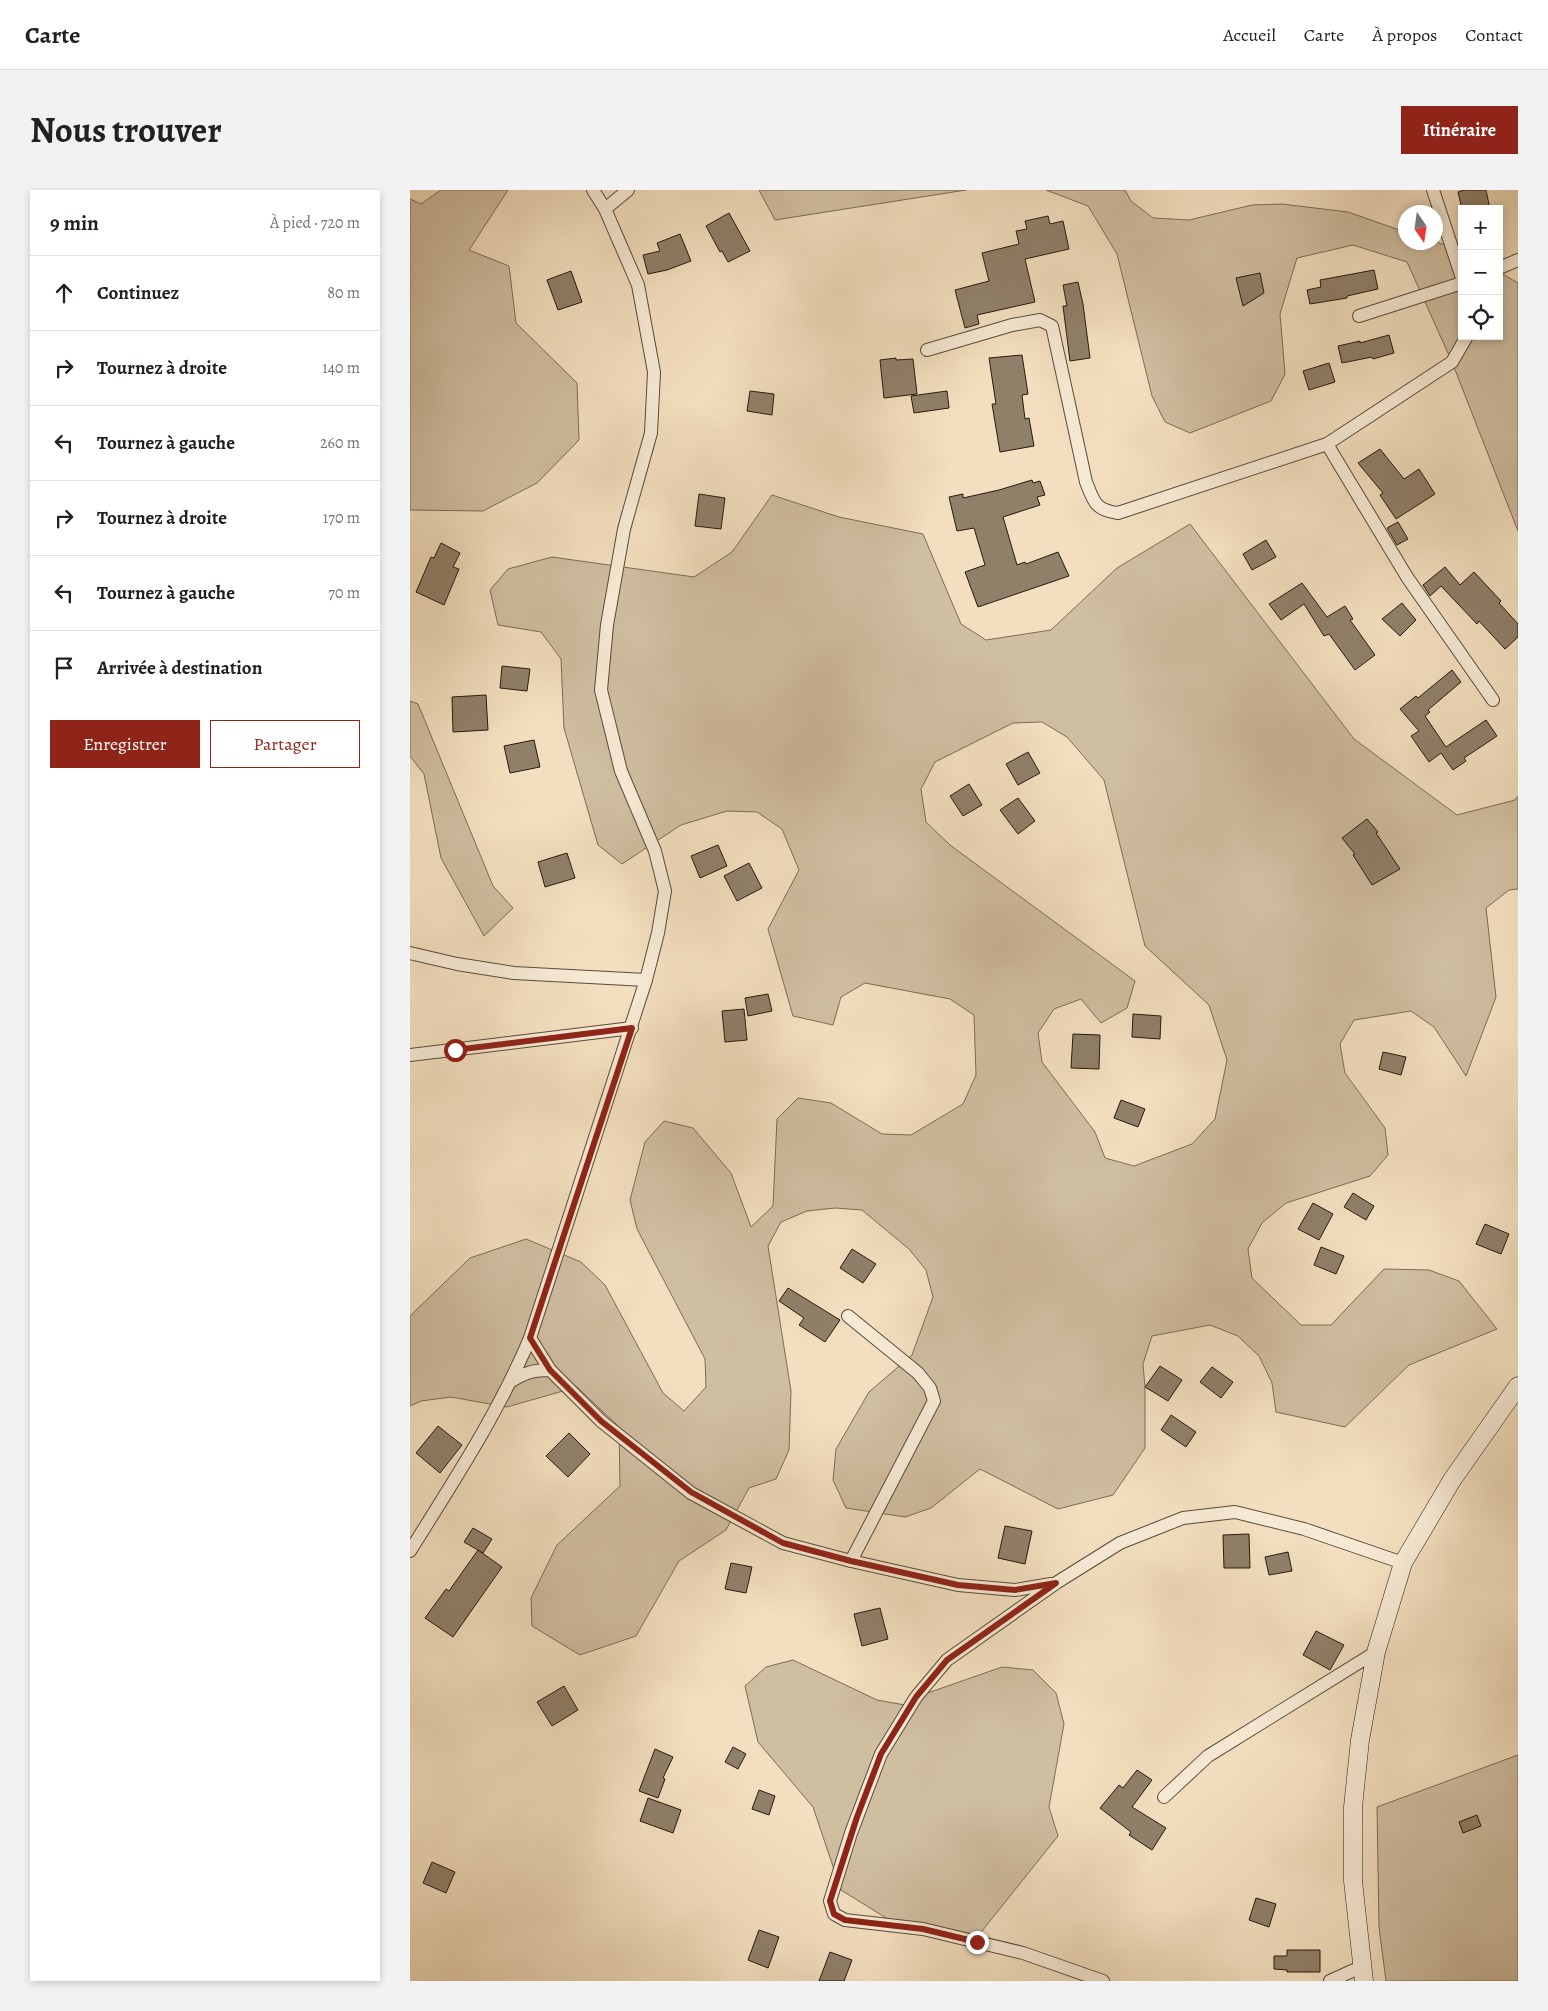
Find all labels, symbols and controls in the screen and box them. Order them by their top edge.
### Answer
text: Carte [25,19,80,51]
text: Accueil [1223,23,1276,47]
text: Carte [1304,23,1344,47]
text: À propos [1372,23,1437,47]
text: Contact [1465,23,1523,47]
text: Nous trouver [30,106,222,154]
button: Itinéraire [1401,106,1518,154]
north arrow [1398,205,1443,250]
map controls [1458,205,1503,340]
button: + [1458,205,1503,250]
text: 9 min [50,209,99,237]
text: À pied · 720 m [270,212,360,234]
button: − [1458,250,1503,295]
icon: ahead [50,279,78,307]
text: Continuez [97,280,179,306]
text: 80 m [327,282,360,304]
button: locate [1458,295,1503,340]
icon: right [50,354,78,382]
text: Tournez à droite [97,355,227,381]
text: 140 m [322,357,360,379]
icon: left [50,429,78,457]
text: Tournez à gauche [97,430,235,456]
text: 260 m [320,432,360,454]
icon: right [50,504,78,532]
text: Tournez à droite [97,505,227,531]
text: 170 m [323,507,360,529]
icon: left [50,579,78,607]
text: Tournez à gauche [97,580,235,606]
text: 70 m [328,582,360,604]
icon: arrive [50,654,78,682]
text: Arrivée à destination [97,655,262,681]
button: Enregistrer [50,720,200,768]
button: Partager [210,720,360,768]
route start [444,1039,467,1062]
route end [966,1931,989,1954]

